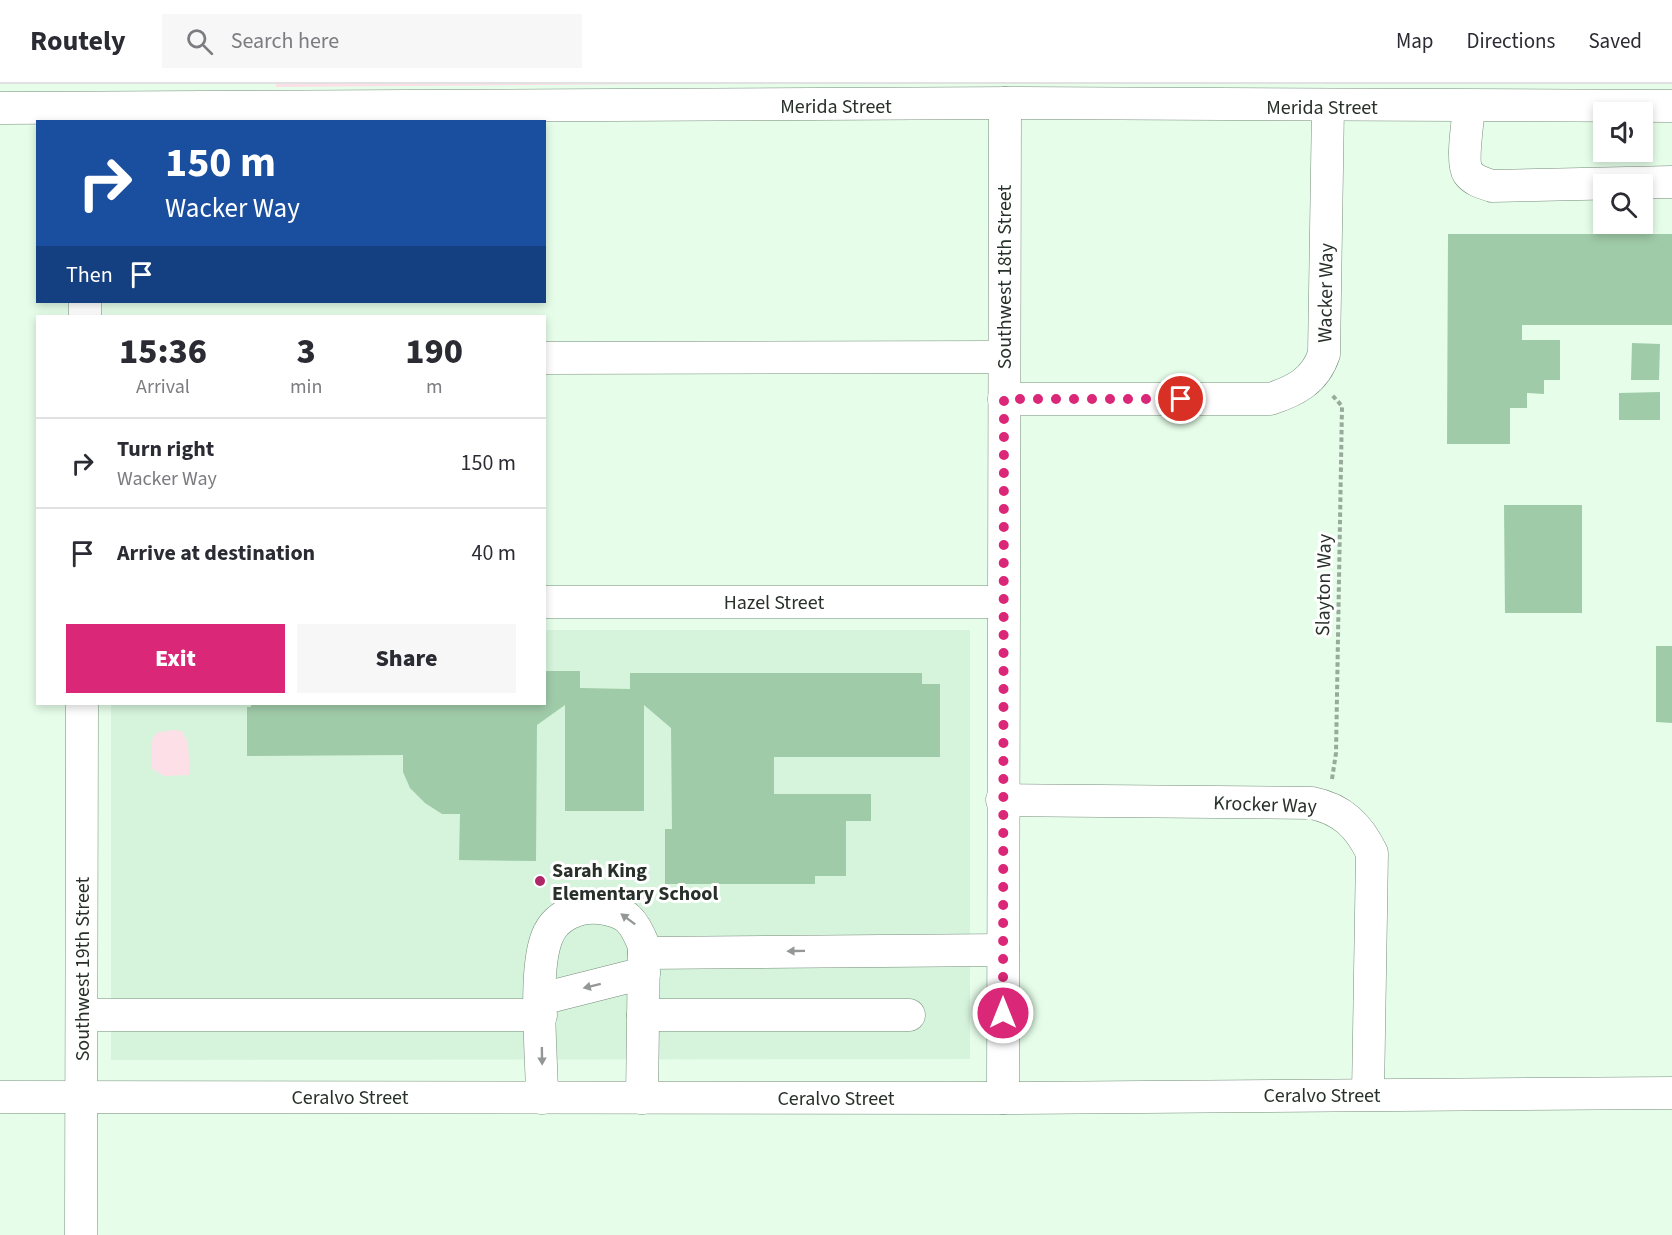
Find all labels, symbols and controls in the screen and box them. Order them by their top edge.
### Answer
search box [162,14,582,68]
text: Routely [30,21,126,61]
icon: search [183,25,216,58]
text: Search here [231,25,339,57]
text: Map [1396,26,1434,56]
text: Directions [1467,26,1555,56]
text: Saved [1588,26,1642,56]
street label: Merida Street [780,93,892,121]
street label: Merida Street [1266,94,1378,122]
map controls [1593,102,1653,234]
button: sound [1593,102,1653,162]
text: 150 m [165,133,276,193]
icon: right [66,144,144,222]
button: search [1593,174,1653,234]
street label: Southwest 18th Street [991,184,1019,369]
text: Wacker Way [165,189,300,228]
street label: Wacker Way [1311,242,1341,343]
icon: arrive [125,258,158,291]
text: Then [66,259,113,291]
text: 15:36 [119,326,207,377]
text: 3 [297,326,316,377]
text: 190 [405,326,463,377]
text: Arrival [136,373,190,401]
text: min [290,373,322,401]
text: m [426,373,442,401]
pin [1155,373,1206,424]
icon: arrive [1164,382,1197,415]
text: Turn right [117,433,214,465]
icon: right [66,447,99,480]
text: 150 m [461,447,516,479]
text: Wacker Way [117,465,217,493]
street label: Slayton Way [1309,533,1339,636]
icon: arrive [66,537,99,570]
text: Arrive at destination [117,537,315,569]
text: 40 m [471,537,516,569]
street label: Hazel Street [724,589,825,617]
button: Exit [66,624,285,693]
button: Share [297,624,516,693]
street label: Krocker Way [1213,789,1318,821]
place label: Sarah King Elementary School [552,857,718,908]
marker: Sarah King Elementary School [533,874,547,888]
street label: Southwest 19th Street [69,876,97,1061]
one-way arrow [620,913,636,925]
one-way arrow [787,946,806,956]
position arrow [971,981,1035,1045]
one-way arrow [583,982,602,992]
one-way arrow [537,1046,547,1065]
street label: Ceralvo Street [1263,1082,1381,1110]
street label: Ceralvo Street [291,1084,409,1112]
street label: Ceralvo Street [777,1085,895,1113]

